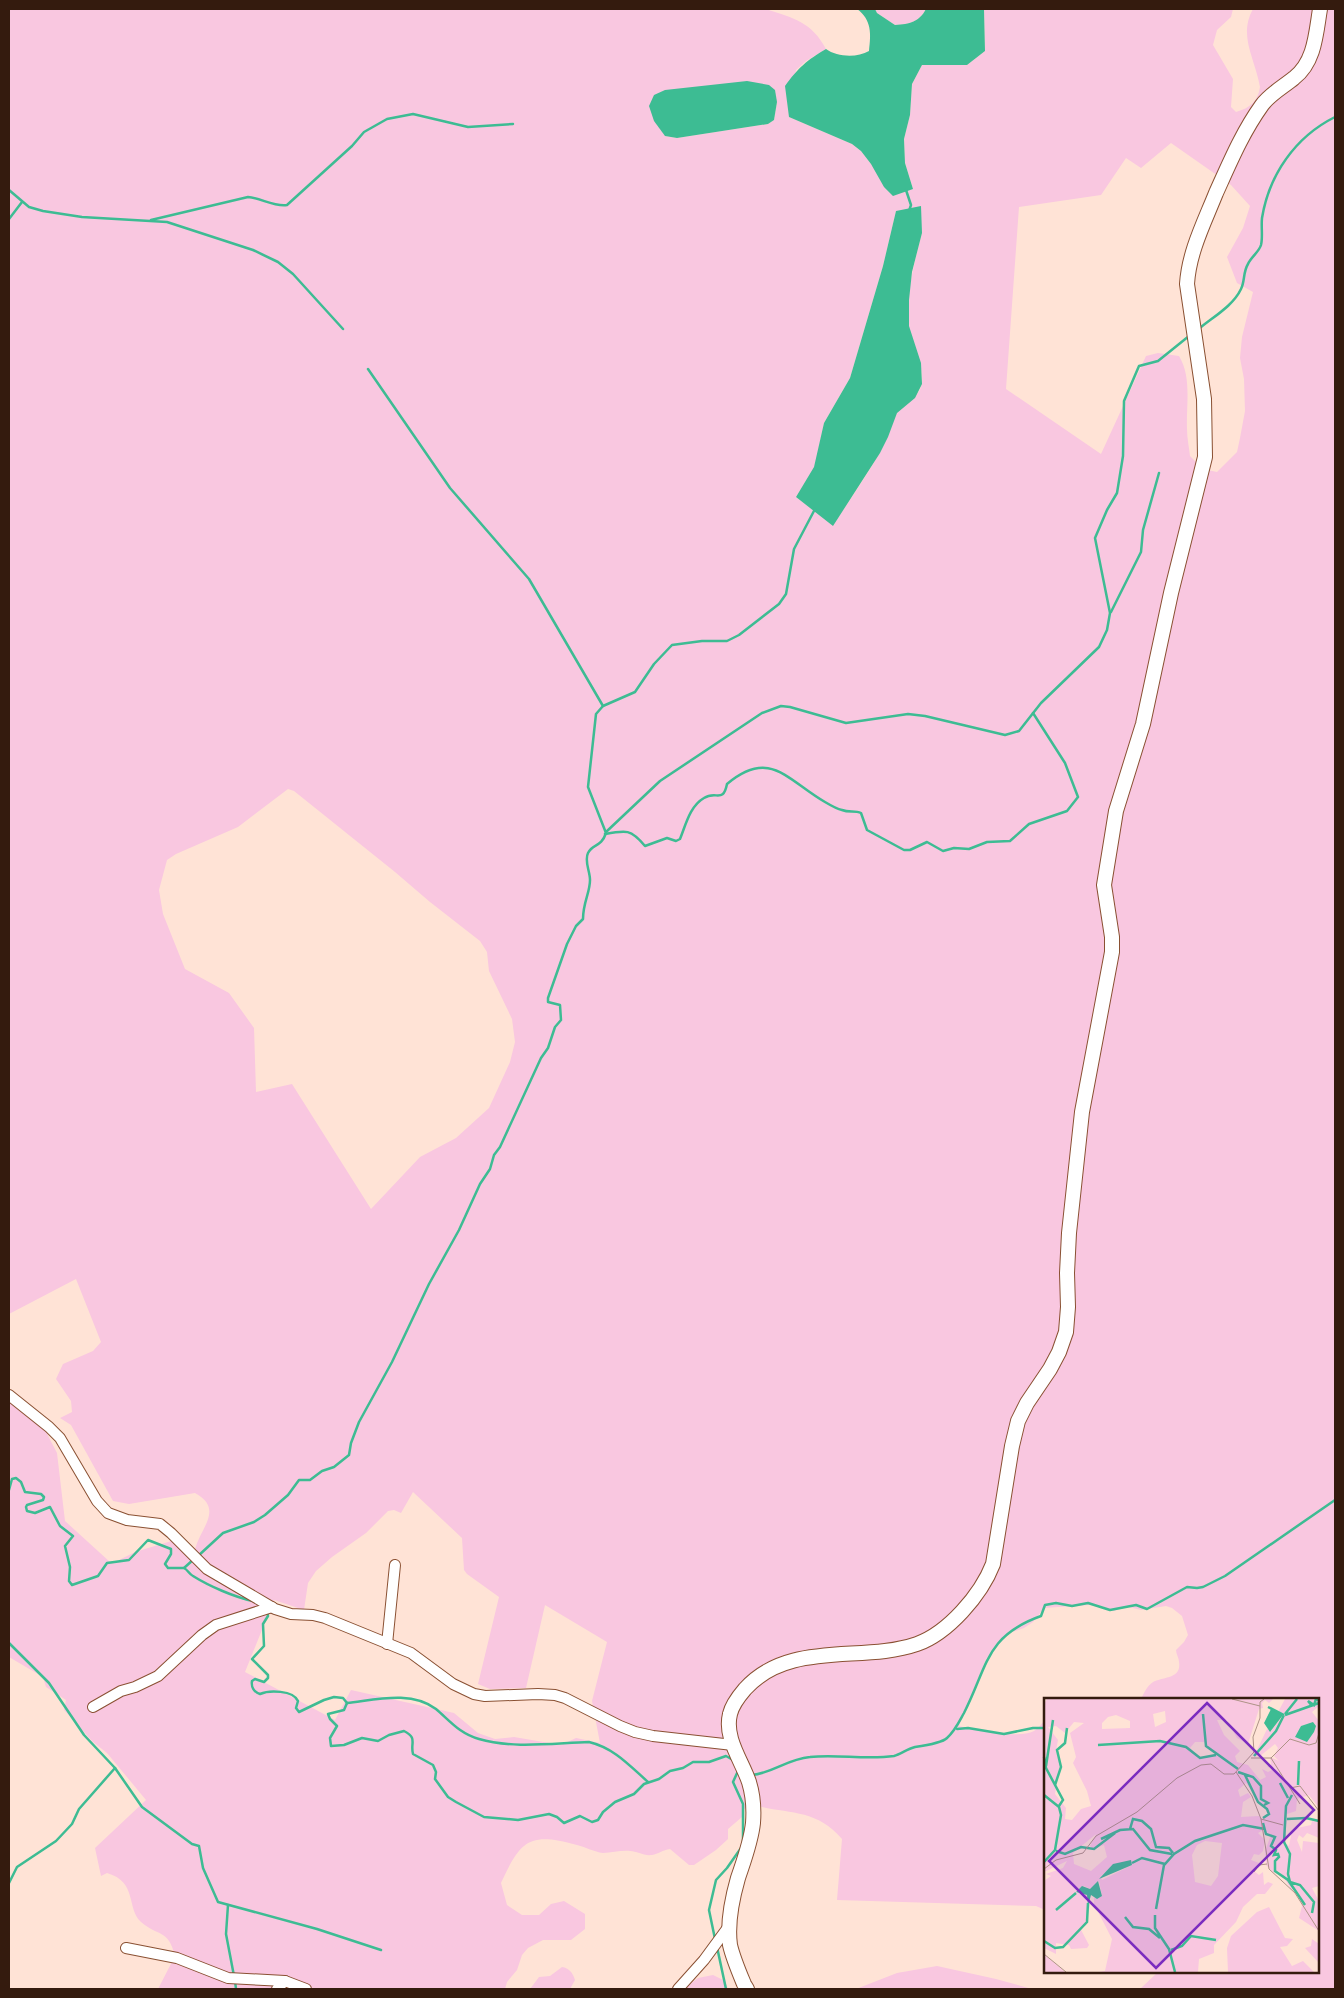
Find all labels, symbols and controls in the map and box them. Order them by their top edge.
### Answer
inset map [1044,1698,1319,1973]

